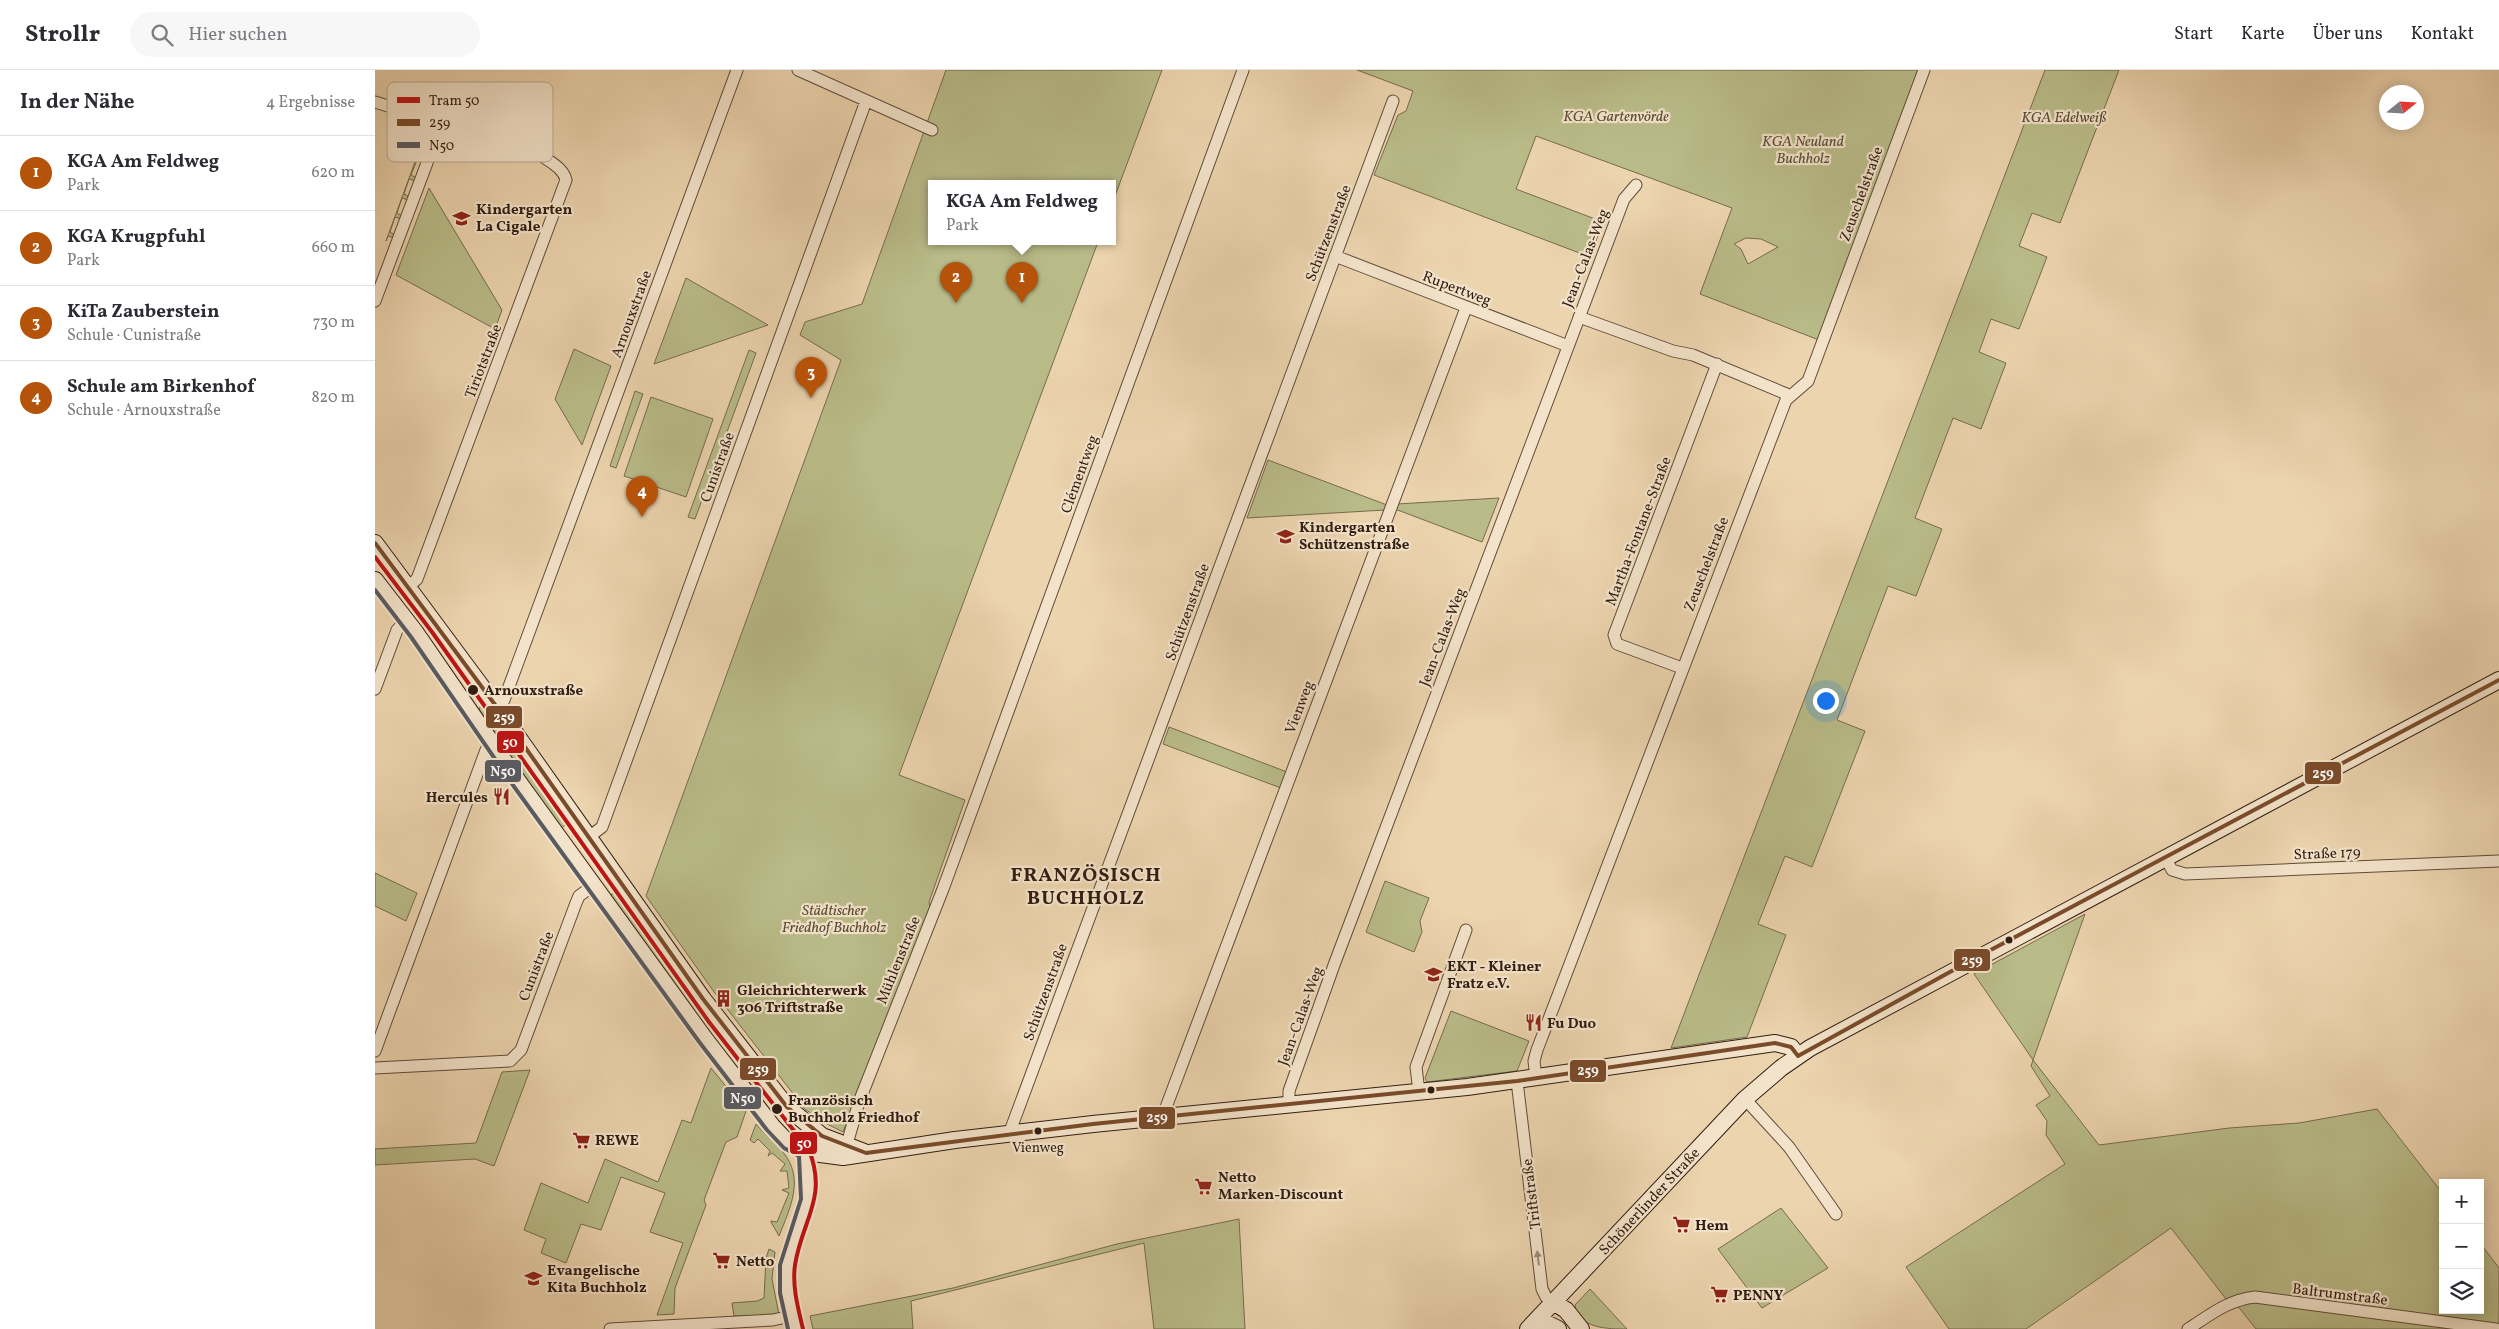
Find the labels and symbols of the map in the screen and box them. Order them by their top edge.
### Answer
legend [387,82,553,162]
north arrow [2379,85,2424,130]
text: Tram 50 [429,92,480,111]
park label: KGA Gartenvörde [1563,107,1669,128]
park label: KGA Edelweiß [2021,108,2107,129]
text: 259 [429,114,450,133]
park label: KGA Neuland Buchholz [1762,132,1844,170]
text: N50 [429,137,454,156]
street label: Zeuschelstraße [1835,144,1889,245]
street label: Schützenstraße [1301,182,1358,285]
place label: Kindergarten La Cigale [476,200,573,238]
street label: Jean-Calas-Weg [1558,206,1615,311]
school or university icon: Kindergarten La Cigale [452,208,472,228]
pin: 2 [940,262,972,303]
pin: 1 [1006,262,1038,303]
street label: Rupertweg [1419,267,1494,312]
street label: Arnouxstraße [607,268,658,361]
street label: Tiriotstraße [461,321,508,402]
pin: 3 [795,357,827,398]
street label: Cunistraße [696,430,741,506]
street label: Clémentweg [1056,432,1104,517]
street label: Martha-Fontane-Straße [1601,454,1678,609]
pin: 4 [626,476,658,517]
street label: Zeuschelstraße [1680,514,1735,615]
place label: Kindergarten Schützenstraße [1299,518,1410,556]
school or university icon: Kindergarten Schützenstraße [1275,526,1295,546]
street label: Schützenstraße [1161,561,1216,664]
street label: Jean-Calas-Weg [1415,585,1472,690]
street label: Vienweg [1281,677,1320,737]
place label: Arnouxstraße [484,681,584,702]
marker: Arnouxstraße [466,683,480,697]
your location [1813,688,1839,714]
line badge: 259 [485,705,523,729]
text: 259 [493,709,515,728]
line badge: 50 [496,730,525,754]
text: 50 [502,734,518,753]
line badge: N50 [484,759,522,783]
line badge: 259 [2304,761,2342,785]
text: N50 [490,763,516,782]
text: 259 [2312,765,2334,784]
restaurant icon: Hercules [492,787,512,807]
place label: Hercules [426,788,488,809]
street label: Straße 179 [2293,843,2361,866]
district label: FRANZÖSISCH BUCHHOLZ [1010,862,1162,913]
park label: Städtischer Friedhof Buchholz [782,901,886,939]
street label: Mühlenstraße [872,913,927,1008]
street label: Cunistraße [514,929,560,1004]
unlabelled marker [2004,935,2014,945]
street label: Schützenstraße [1019,941,1074,1044]
line badge: 259 [1953,948,1991,972]
text: 259 [1961,952,1983,971]
place label: EKT - Kleiner Fratz e.V. [1447,957,1541,995]
street label: Jean-Calas-Weg [1274,963,1329,1069]
school or university icon: EKT - Kleiner Fratz e.V. [1423,965,1443,985]
place label: Gleichrichterwerk 306 Triftstraße [737,981,867,1019]
building icon: Gleichrichterwerk 306 Triftstraße [713,989,733,1009]
restaurant icon: Fu Duo [1523,1013,1543,1033]
place label: Fu Duo [1547,1014,1597,1035]
line badge: 259 [739,1057,777,1081]
line badge: 259 [1569,1059,1607,1083]
text: 259 [747,1061,769,1080]
text: 259 [1577,1062,1599,1081]
unlabelled marker [1426,1085,1436,1095]
line badge: N50 [723,1086,762,1110]
text: N50 [730,1090,756,1109]
place label: Französisch Buchholz Friedhof [788,1091,920,1129]
marker: Französisch Buchholz Friedhof [770,1102,784,1116]
line badge: 259 [1138,1106,1176,1130]
text: 259 [1146,1109,1168,1128]
marker: Vienweg [1033,1126,1043,1136]
supermarket icon: REWE [571,1130,591,1150]
place label: REWE [595,1131,639,1152]
line badge: 50 [789,1131,818,1155]
text: 50 [796,1135,812,1154]
place label: Vienweg [1012,1139,1064,1158]
street label: Schönerlinder Straße [1595,1144,1706,1260]
street label: Triftstraße [1518,1157,1547,1230]
place label: Netto Marken-Discount [1218,1168,1344,1206]
supermarket icon: Netto Marken-Discount [1194,1176,1214,1196]
supermarket icon: Hem [1671,1215,1691,1235]
place label: Hem [1695,1216,1729,1237]
one-way arrow [1534,1250,1542,1266]
supermarket icon: Netto [712,1251,732,1271]
place label: Netto [736,1252,775,1273]
place label: Evangelische Kita Buchholz [547,1261,647,1299]
school or university icon: Evangelische Kita Buchholz [523,1269,543,1289]
street label: Baltrumstraße [2291,1279,2389,1312]
supermarket icon: PENNY [1709,1285,1729,1305]
place label: PENNY [1733,1286,1784,1307]

